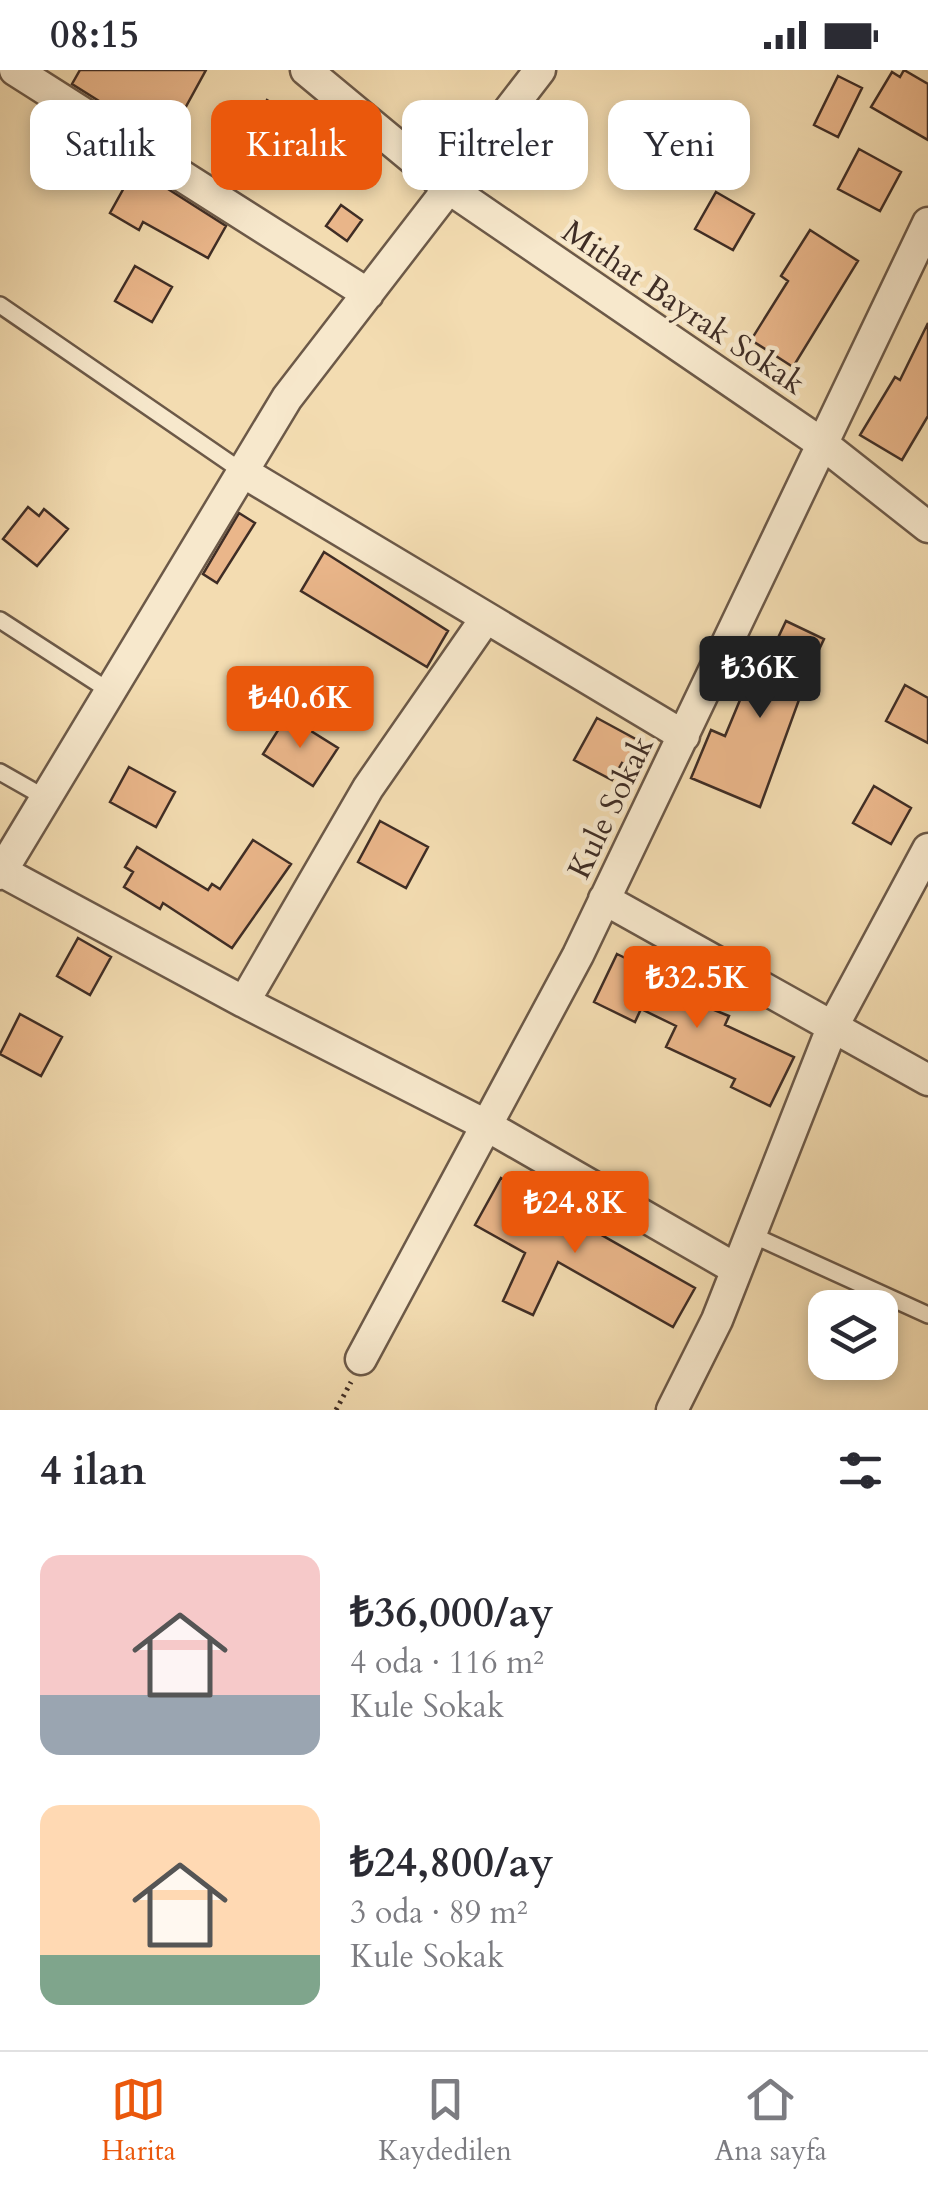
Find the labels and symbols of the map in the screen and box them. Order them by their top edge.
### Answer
street label: Mithat Bayrak Sokak [553,210,814,406]
pin: ₺36K [701,636,819,721]
pin: ₺40.6K [219,666,381,751]
street label: Kule Sokak [557,729,664,886]
pin: ₺32.5K [616,946,778,1031]
pin: ₺24.8K [494,1171,656,1256]

